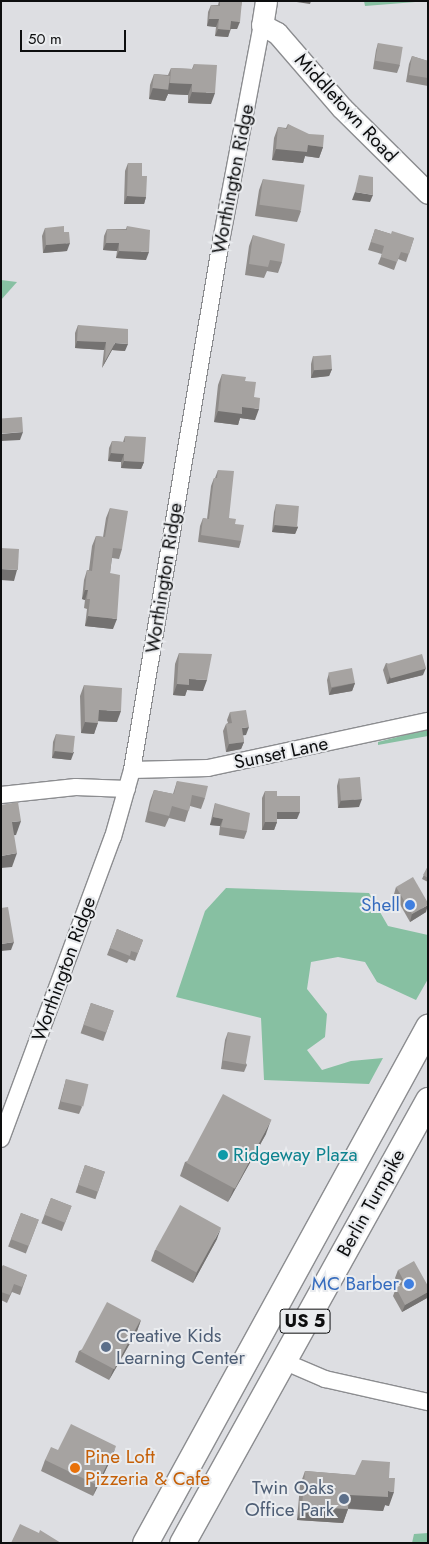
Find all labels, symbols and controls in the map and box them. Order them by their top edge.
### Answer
scale bar [22,20,129,52]
text: 50 m [28,28,62,50]
street label: Middletown Road [290,49,402,167]
street label: Worthington Ridge [207,102,259,256]
street label: Worthington Ridge [141,501,187,655]
street label: Sunset Lane [232,732,330,774]
street label: Worthington Ridge [27,894,101,1044]
place label: Shell [361,894,400,916]
marker: Shell [404,899,416,911]
place label: Ridgeway Plaza [233,1144,358,1166]
street label: Berlin Turnpike [332,1145,410,1261]
marker: Ridgeway Plaza [217,1149,229,1161]
place label: MC Barber [312,1273,399,1295]
marker: MC Barber [403,1278,415,1290]
road number: US 5 [279,1305,331,1336]
place label: Creative Kids Learning Center [116,1325,245,1369]
marker: Creative Kids Learning Center [100,1341,112,1353]
place label: Pine Loft Pizzeria & Cafe [85,1446,210,1490]
marker: Pine Loft Pizzeria & Cafe [69,1462,81,1474]
place label: Twin Oaks Office Park [245,1477,334,1521]
marker: Twin Oaks Office Park [338,1493,350,1505]

